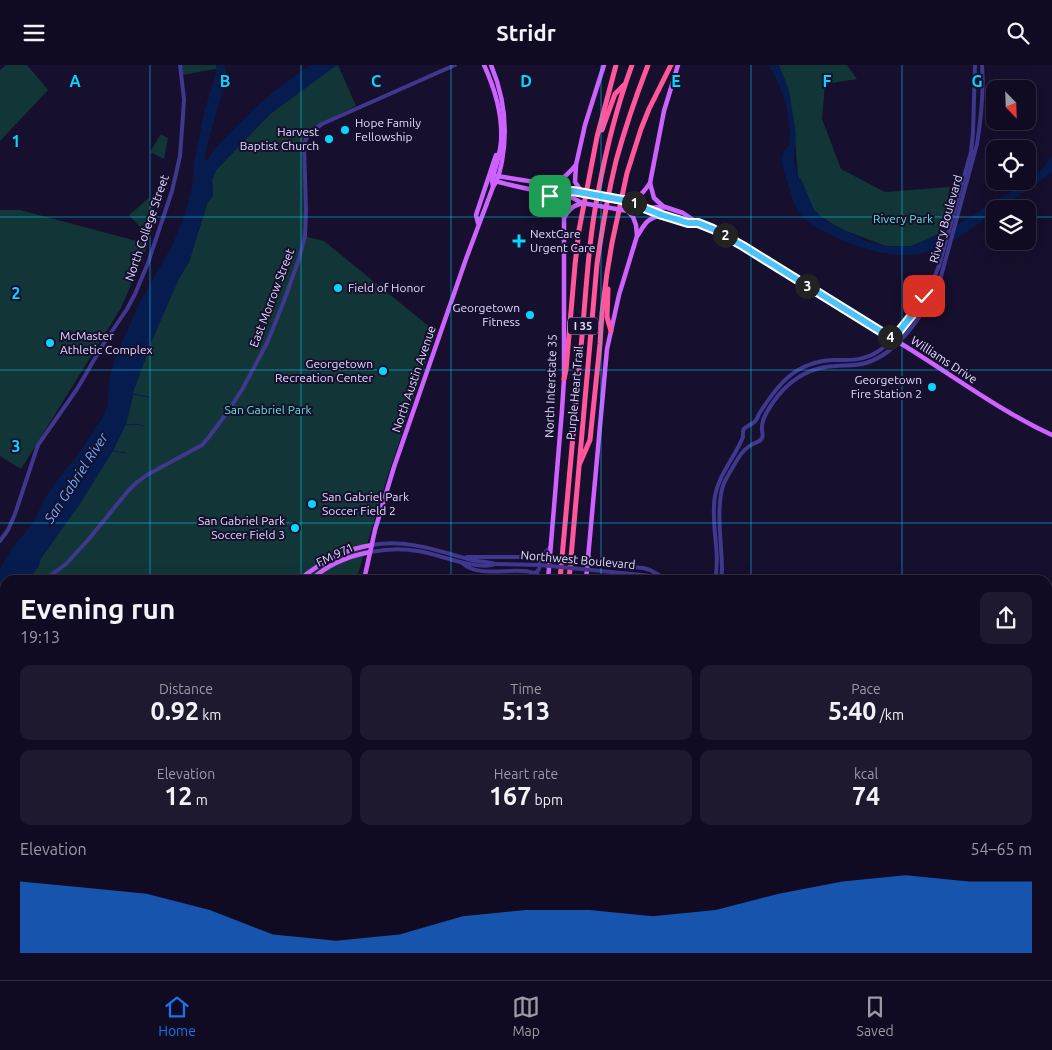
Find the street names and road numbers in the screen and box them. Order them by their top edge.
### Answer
street label: North College Street [122,173,171,283]
street label: Rivery Boulevard [927,173,964,264]
street label: East Morrow Street [247,246,296,349]
road number: I 35 [568,317,598,335]
street label: North Austin Avenue [389,324,438,434]
street label: Williams Drive [909,333,980,386]
street label: North Interstate 35 [542,334,559,438]
street label: Purple Heart Trail [564,345,585,440]
street label: FM 971 [314,540,356,569]
street label: Northwest Boulevard [520,548,636,571]

